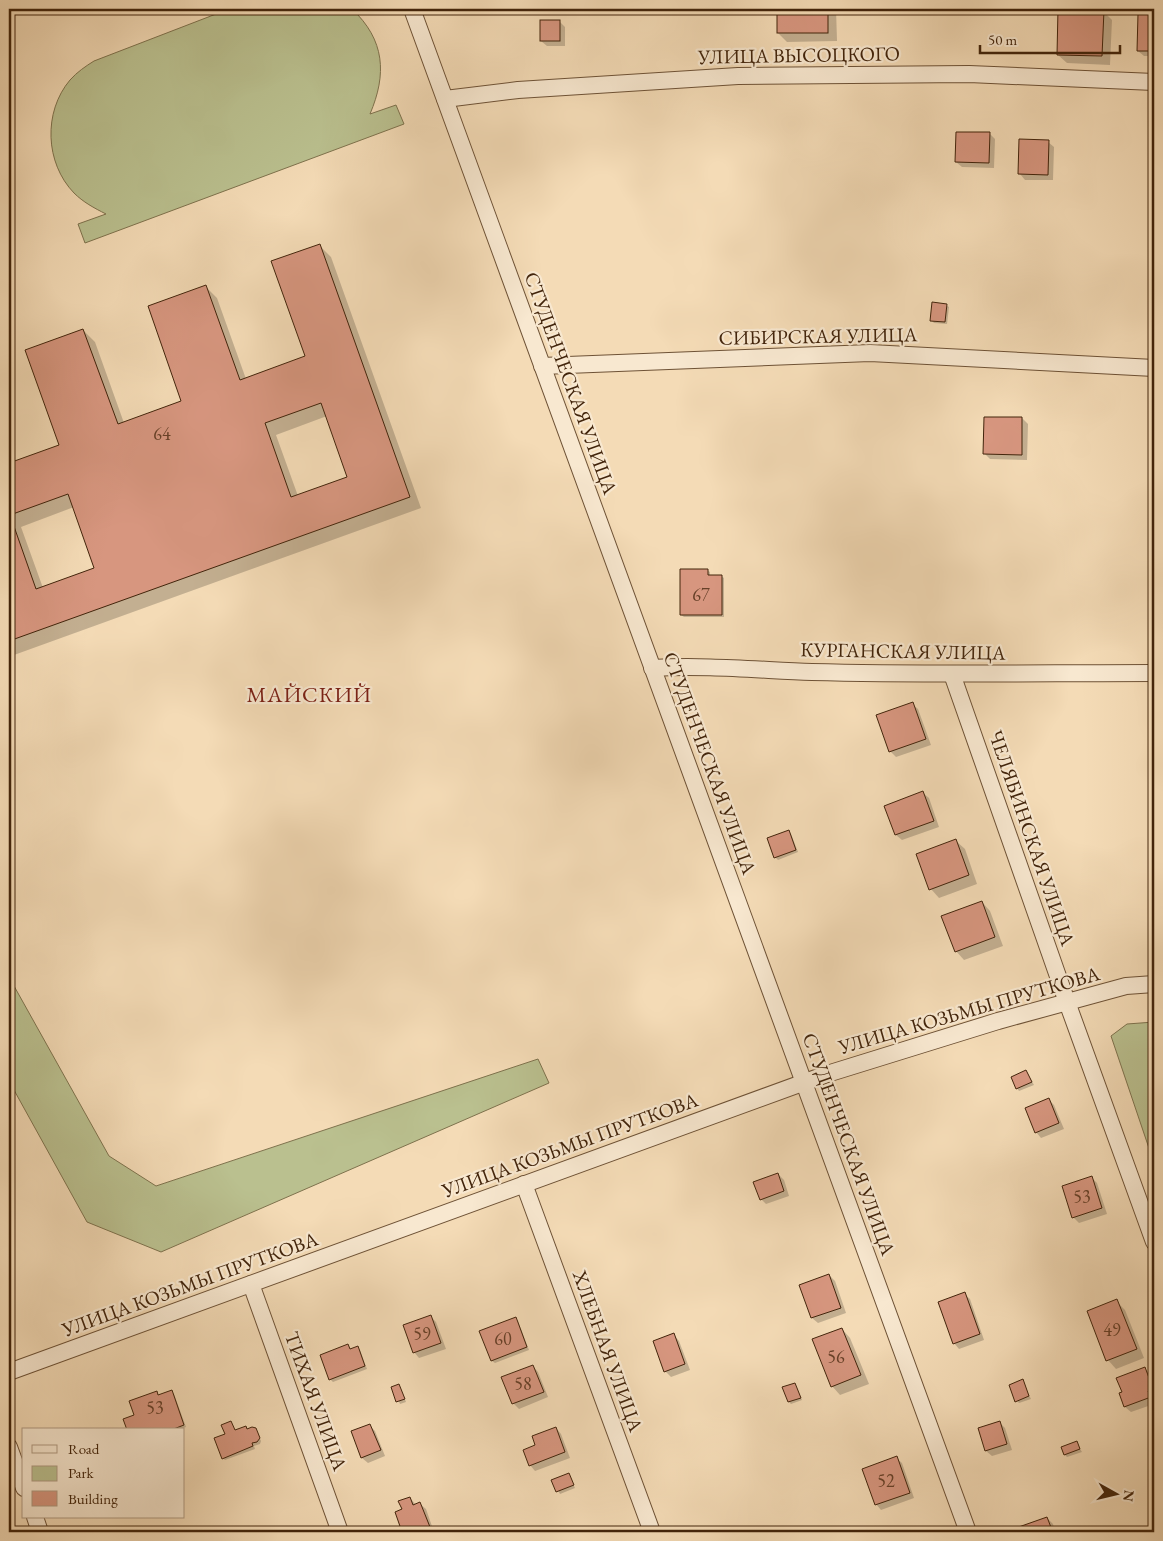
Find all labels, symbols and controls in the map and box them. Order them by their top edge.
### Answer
scale bar [980,22,1120,54]
text: 50 m [988,30,1017,49]
street label: УЛИЦА ВЫСОЦКОГО [697,40,900,70]
street label: СТУДЕНЧЕСКАЯ УЛИЦА [519,268,623,498]
street label: СИБИРСКАЯ УЛИЦА [718,321,918,351]
house number: 64 [153,422,171,445]
house number: 67 [692,583,710,606]
street label: КУРГАНСКАЯ УЛИЦА [800,636,1006,666]
street label: СТУДЕНЧЕСКАЯ УЛИЦА [658,648,762,878]
district label: МАЙСКИЙ [246,680,372,709]
street label: ЧЕЛЯБИНСКАЯ УЛИЦА [983,727,1081,949]
street label: УЛИЦА КОЗЬМЫ ПРУТКОВА [834,960,1103,1060]
street label: СТУДЕНЧЕСКАЯ УЛИЦА [797,1029,901,1259]
street label: УЛИЦА КОЗЬМЫ ПРУТКОВА [437,1086,702,1204]
house number: 53 [1073,1185,1091,1208]
street label: УЛИЦА КОЗЬМЫ ПРУТКОВА [57,1225,322,1343]
street label: ХЛЕБНАЯ УЛИЦА [566,1266,649,1435]
house number: 49 [1103,1318,1121,1341]
house number: 59 [413,1322,431,1345]
house number: 60 [494,1327,512,1350]
street label: ТИХАЯ УЛИЦА [279,1328,353,1474]
house number: 56 [827,1345,845,1368]
house number: 58 [514,1372,532,1395]
house number: 53 [146,1396,164,1419]
legend [22,1428,185,1518]
text: Road [68,1439,100,1458]
text: Park [68,1463,95,1482]
north arrow [1090,1468,1140,1518]
house number: 52 [877,1469,895,1492]
text: Building [68,1489,118,1508]
text: N [1119,1489,1139,1503]

